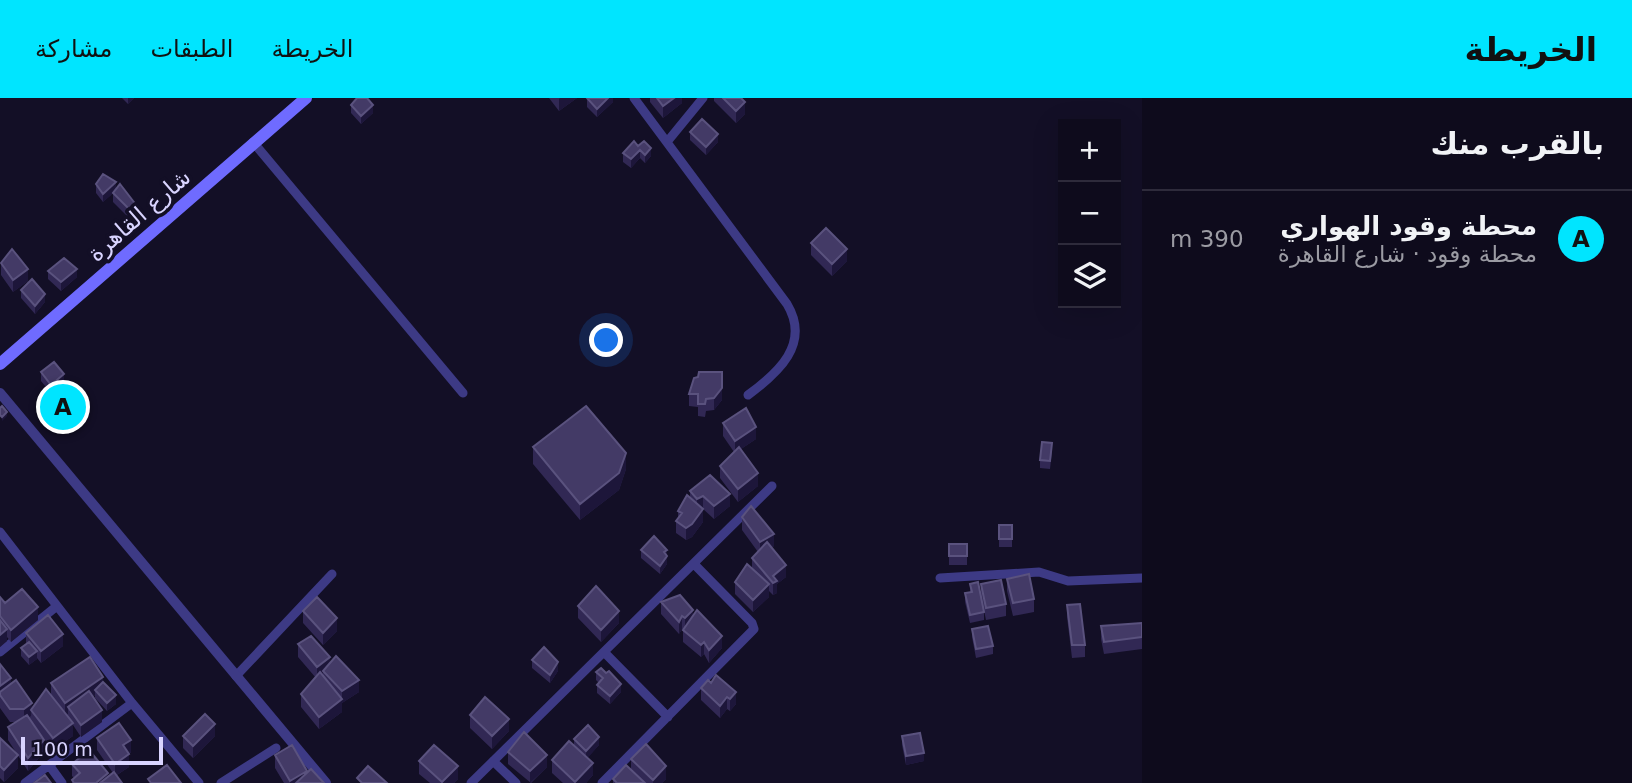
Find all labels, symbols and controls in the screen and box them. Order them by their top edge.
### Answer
text: الخريطة [1464,30,1597,69]
text: مشاركة [35,35,112,63]
text: الطبقات [150,35,233,63]
text: الخريطة [271,35,353,63]
map controls [1058,119,1121,308]
button: + [1058,119,1121,182]
text: بالقرب منك [1431,126,1604,161]
street label: شارع القاهرة [82,163,196,267]
button: − [1058,182,1121,245]
text: محطة وقود الهواري [1280,211,1537,241]
text: 390 m [1170,226,1244,252]
text: A [1572,226,1590,252]
text: محطة وقود · شارع القاهرة [1278,241,1537,267]
button: layers [1058,245,1121,308]
your location [589,323,623,357]
pin: A [40,381,86,433]
scale bar [21,734,163,766]
text: 100 m [32,738,93,760]

